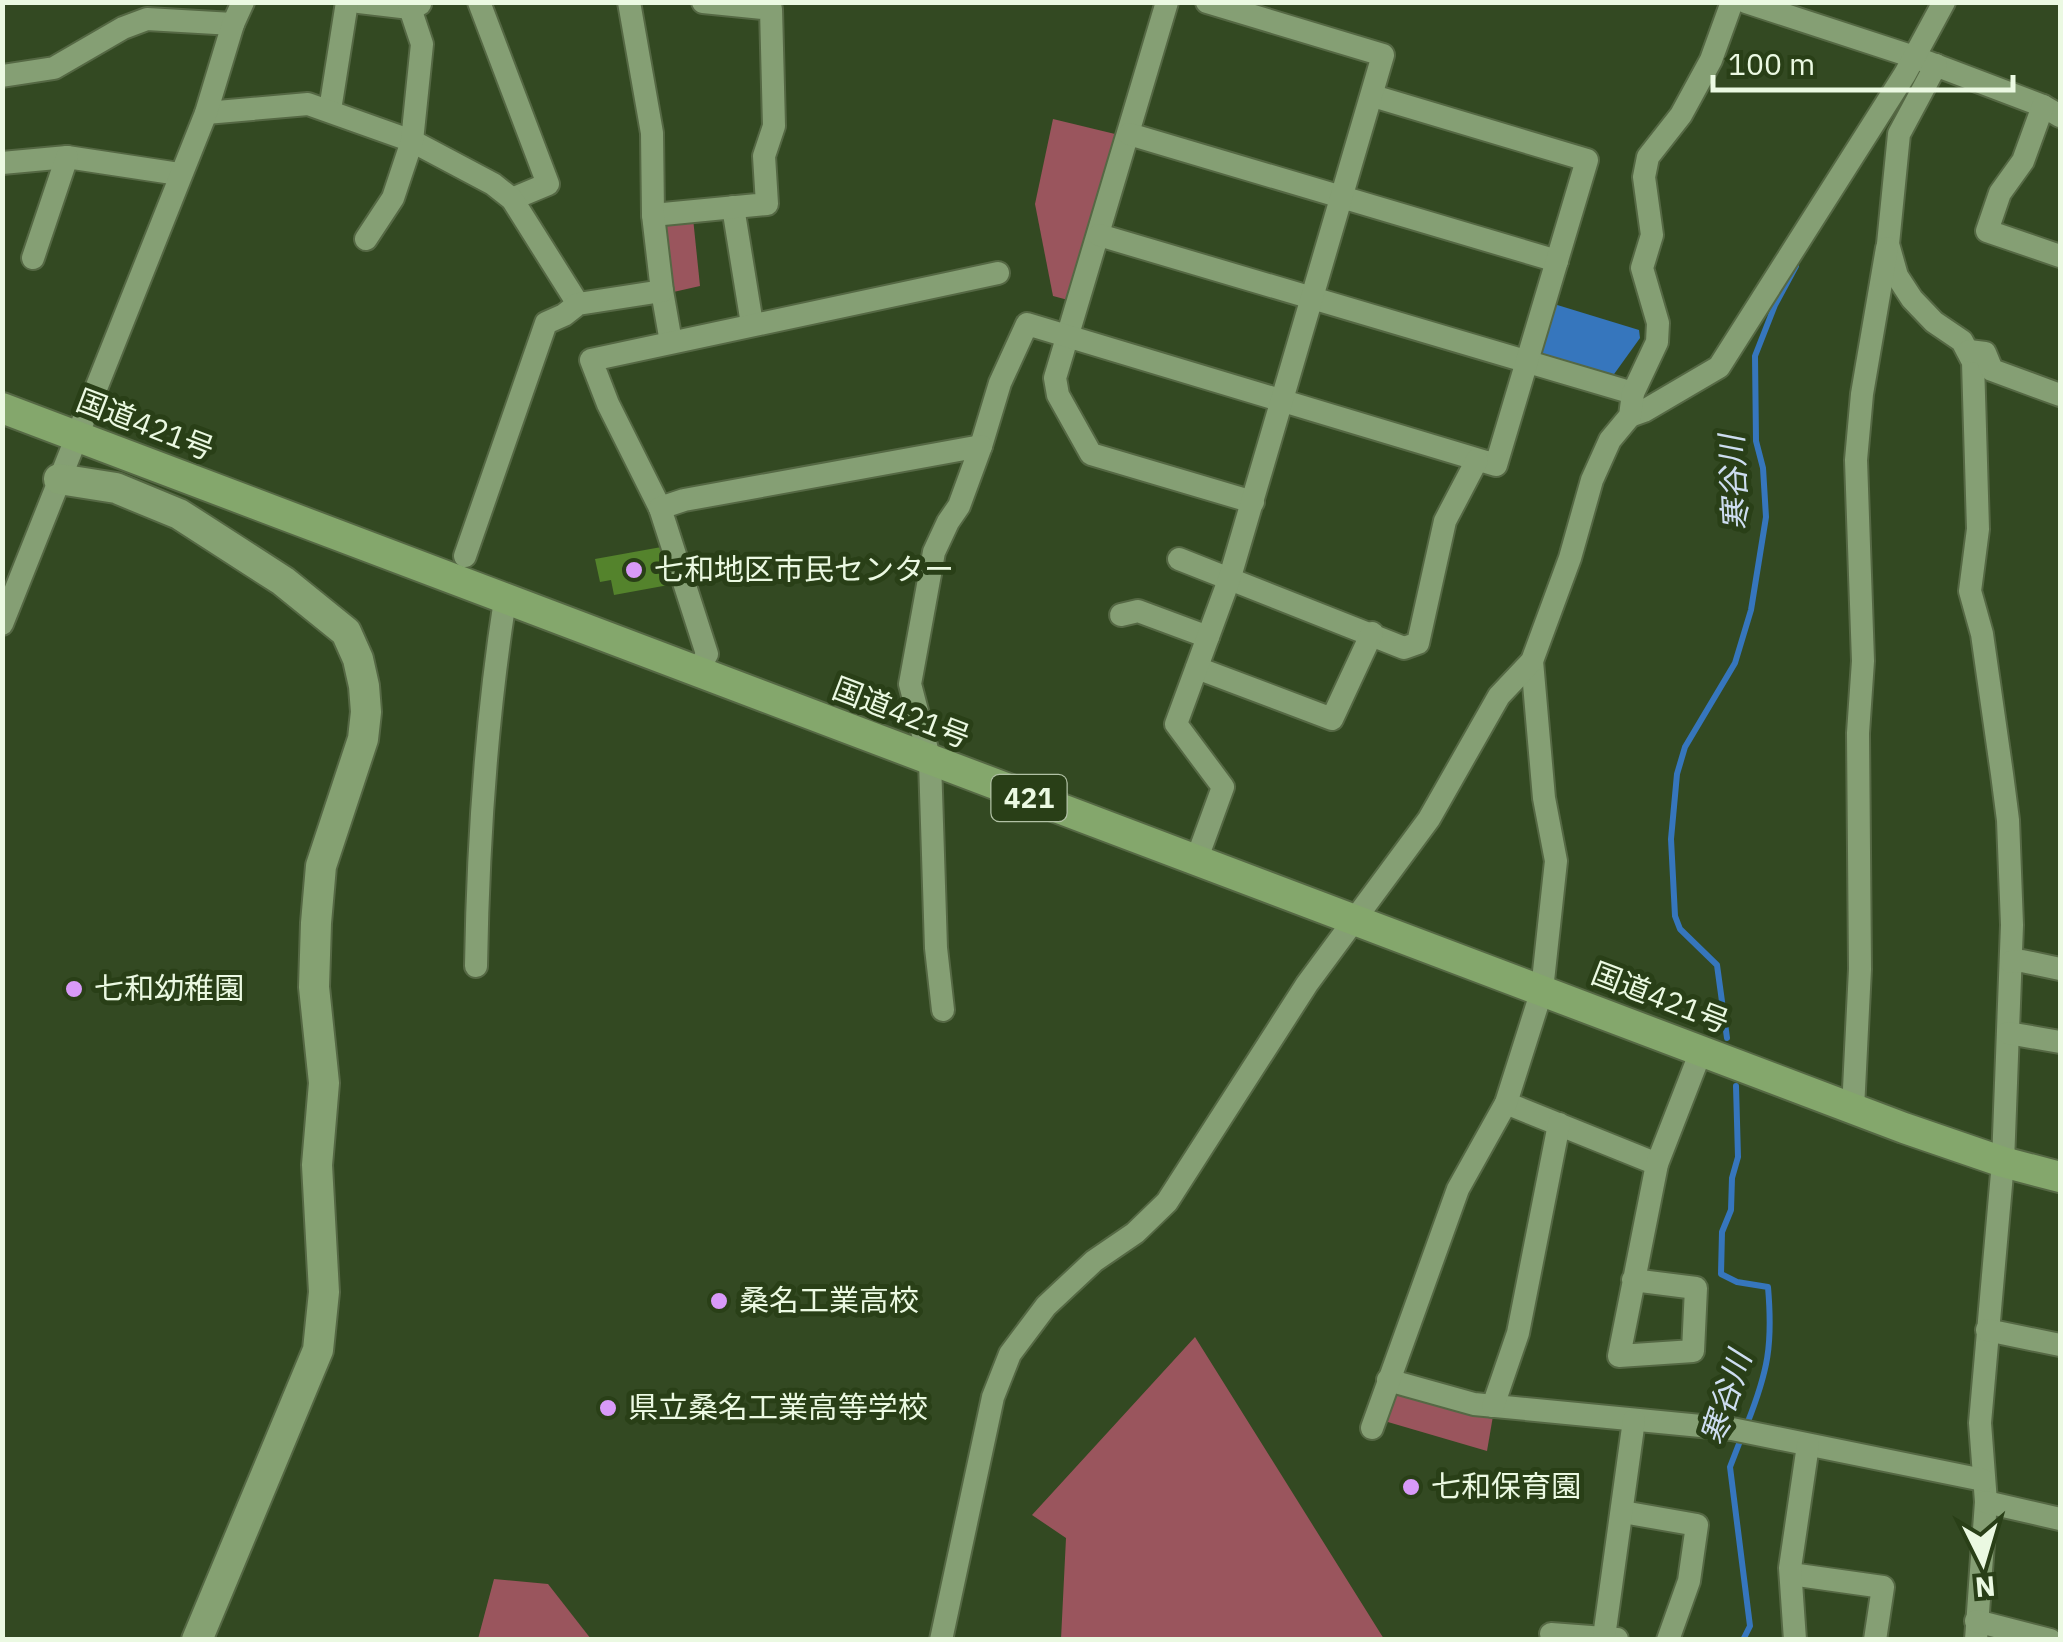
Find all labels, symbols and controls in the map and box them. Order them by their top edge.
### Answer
scale bar [1713,30,2013,92]
text: 100 m [1728,44,1815,83]
street label: 国道421号 [71,380,220,468]
water label: 寒谷川 [1709,431,1756,532]
place label: 七和地区市民センター [654,549,954,588]
marker: 七和地区市民センター [623,559,645,581]
street label: 国道421号 [827,668,976,756]
road number: 421 [992,775,1066,821]
street label: 国道421号 [1586,953,1735,1041]
place label: 七和幼稚園 [94,968,244,1007]
marker: 七和幼稚園 [63,978,85,1000]
place label: 桑名工業高校 [739,1280,919,1319]
marker: 桑名工業高校 [708,1290,730,1312]
water label: 寒谷川 [1690,1343,1761,1450]
place label: 県立桑名工業高等学校 [628,1387,928,1426]
marker: 県立桑名工業高等学校 [597,1397,619,1419]
place label: 七和保育園 [1431,1466,1581,1505]
marker: 七和保育園 [1400,1476,1422,1498]
north arrow [1933,1512,2033,1612]
text: N [1974,1568,1997,1607]

